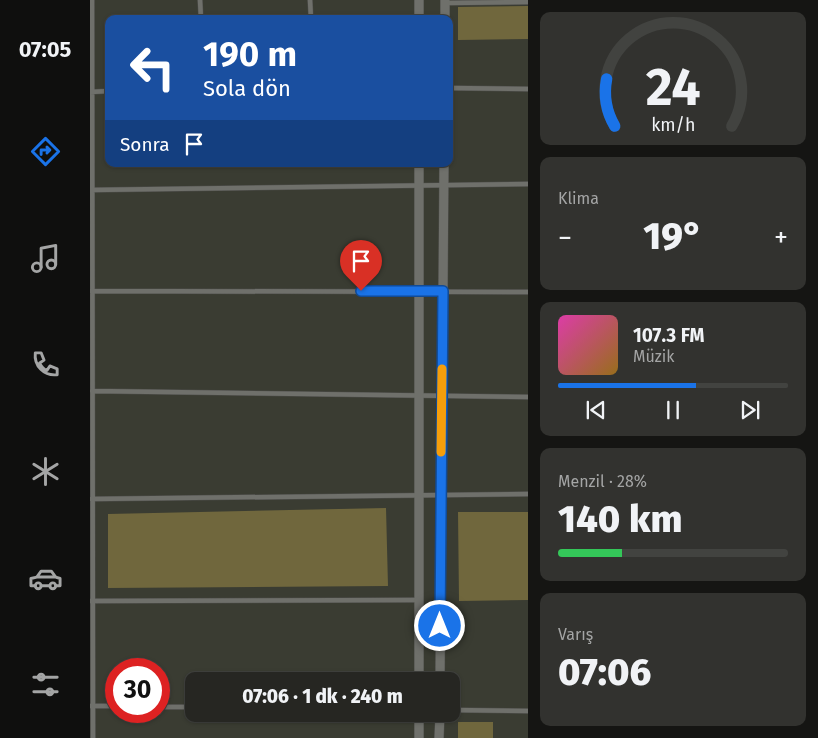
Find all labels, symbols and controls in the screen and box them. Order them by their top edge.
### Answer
text: 190 m [203,33,297,75]
icon: left [120,35,185,100]
text: 07:05 [19,36,71,63]
text: 24 [646,56,700,119]
text: Sola dön [203,75,291,102]
text: km/h [651,114,695,136]
icon: arrive [180,130,208,158]
text: Sonra [120,133,170,156]
icon: directions [28,134,63,169]
text: Klima [558,189,599,208]
text: 19° [643,213,703,259]
text: − [558,221,572,254]
text: + [774,221,788,254]
pin [340,240,382,291]
icon: music [28,241,63,276]
icon: arrive [347,247,375,275]
text: 107.3 FM [633,324,704,347]
icon: phone [28,347,63,382]
text: Müzik [633,347,674,366]
icon: previous [582,396,610,424]
icon: pause [659,396,687,424]
icon: next [736,396,764,424]
icon: climate [28,454,63,489]
text: Menzil · 28% [558,472,647,491]
text: 140 km [558,496,682,542]
icon: car [28,561,63,596]
position arrow [413,599,465,651]
text: Varış [558,625,593,644]
text: 07:06 [558,649,651,695]
speed limit sign: 30 [105,658,170,723]
icon: filters [28,667,63,702]
text: 07:06 · 1 dk · 240 m [242,685,403,708]

